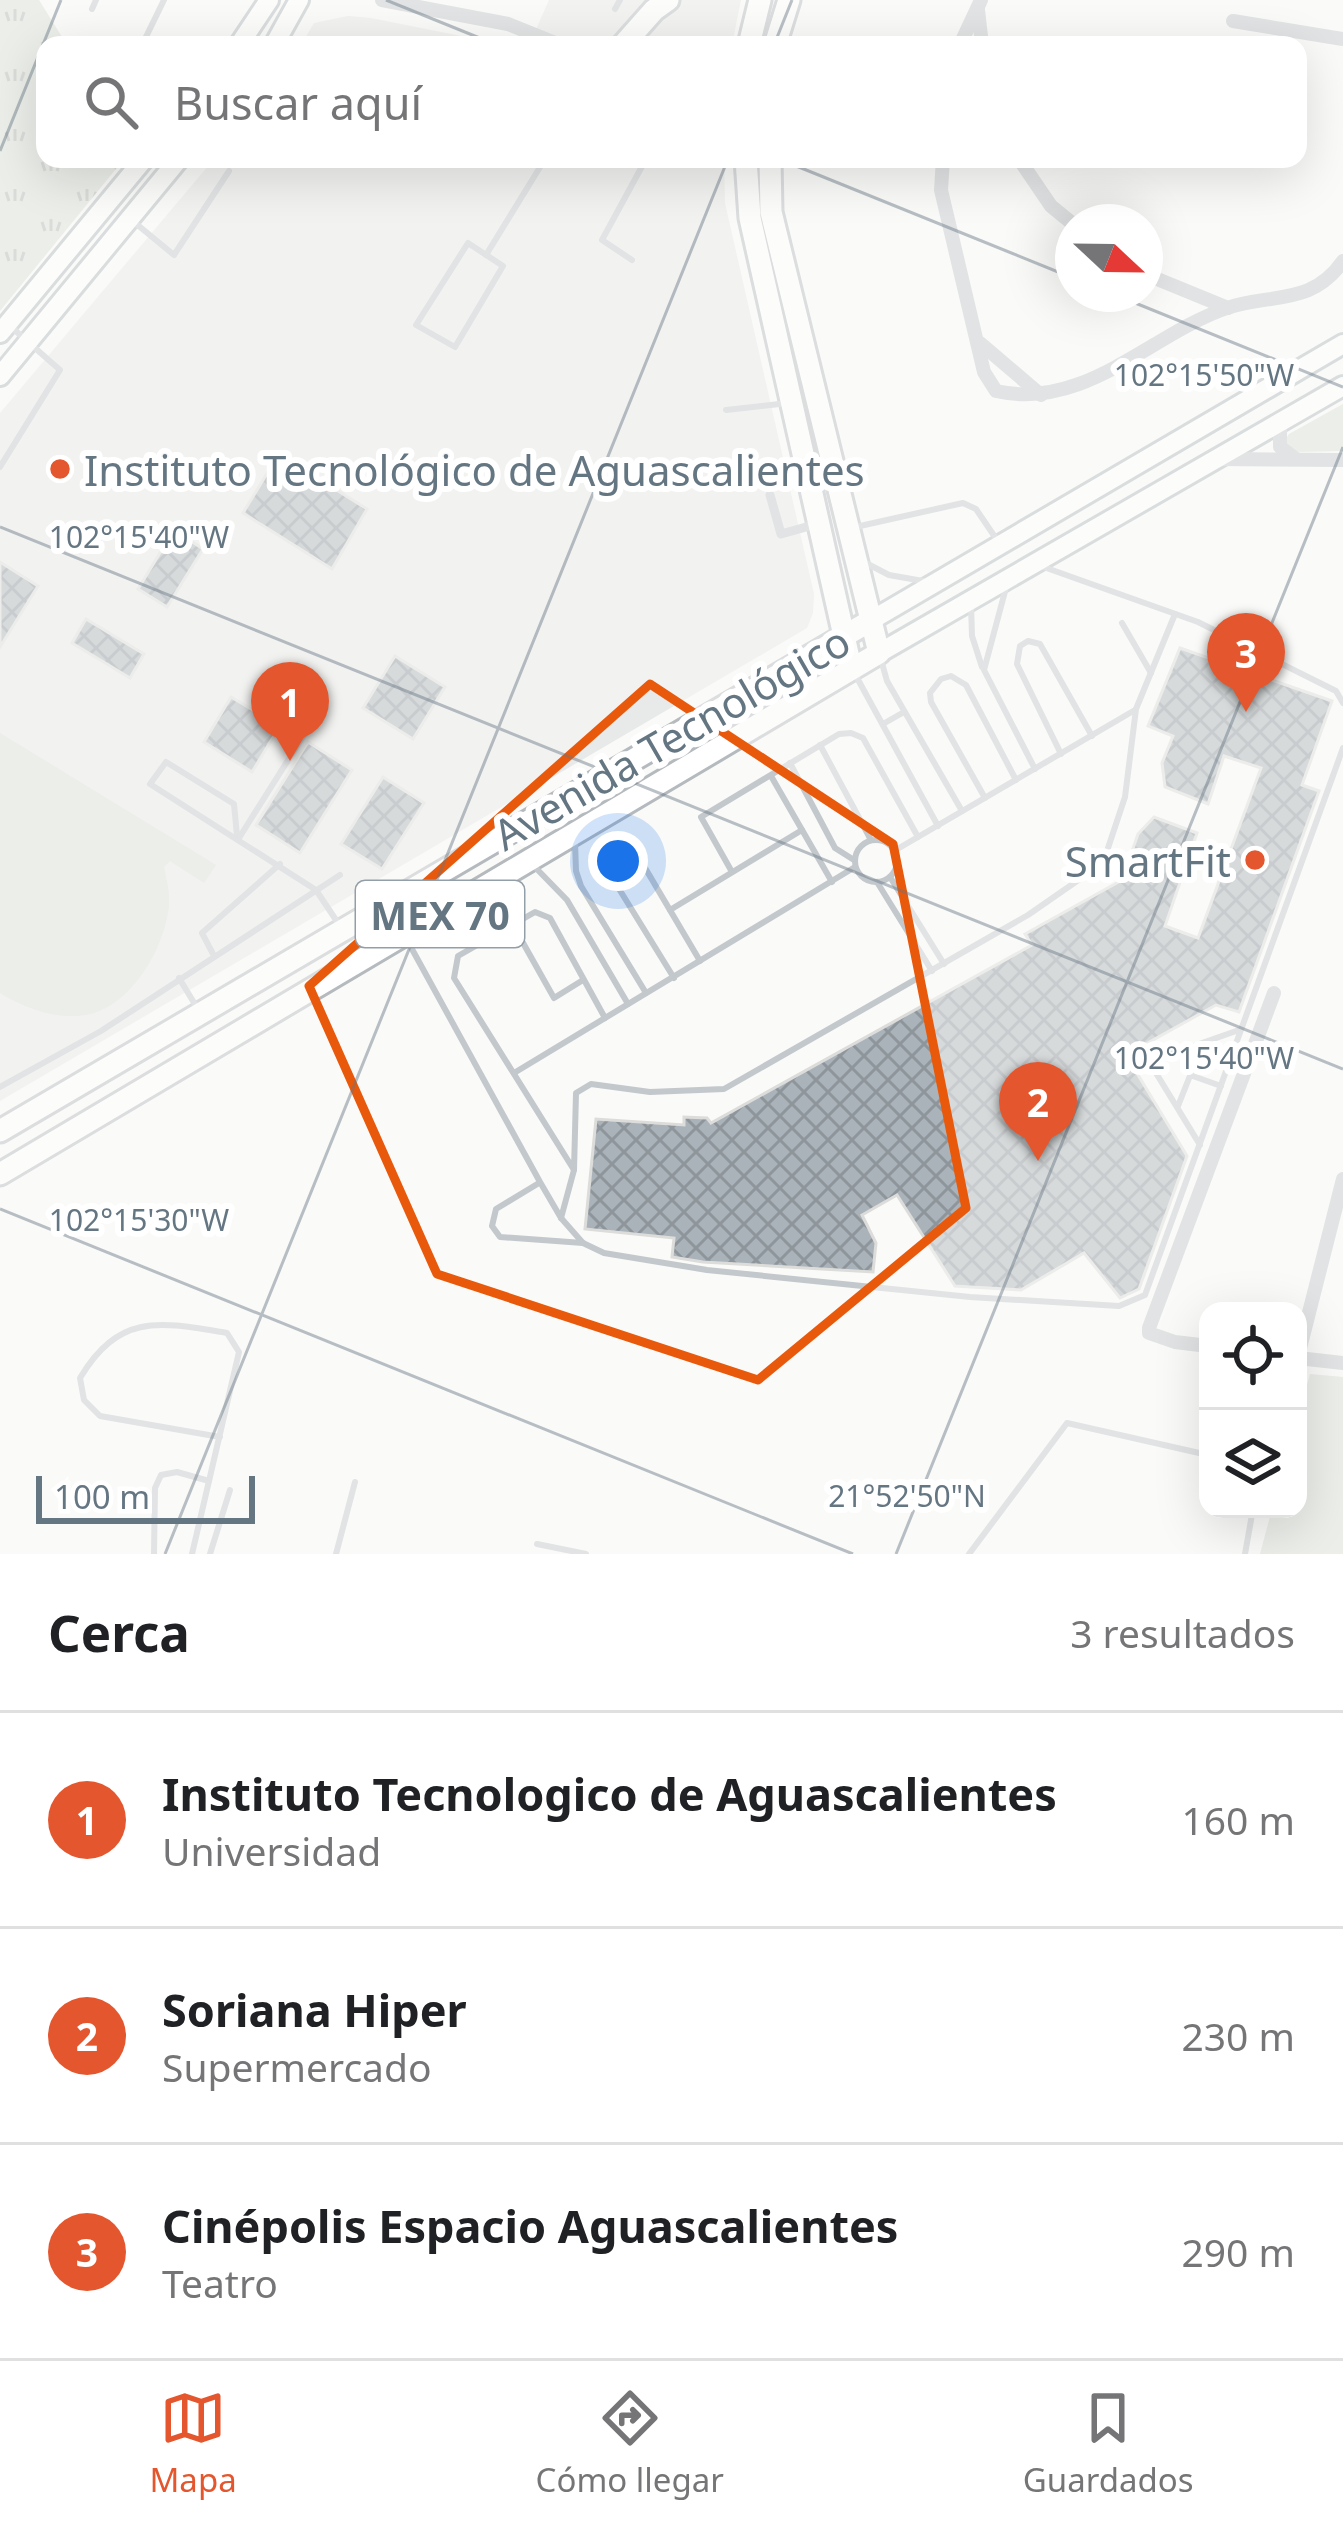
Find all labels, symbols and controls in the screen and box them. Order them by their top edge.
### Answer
search box [36,36,1307,168]
icon: search [78,69,144,135]
text: Buscar aquí [174,72,422,133]
north arrow [1055,204,1163,312]
text: 102°15'50"W [1114,354,1294,395]
place label: Instituto Tecnológico de Aguascalientes [84,441,865,498]
marker: Instituto Tecnológico de Aguascalientes [47,456,73,482]
text: 102°15'40"W [49,516,229,557]
street label: Avenida Tecnológico [482,612,860,862]
pin: 3 [1207,613,1285,712]
pin: 1 [251,662,329,761]
your location [588,831,648,891]
place label: SmartFit [1065,832,1231,889]
marker: SmartFit [1242,847,1268,873]
road number: MEX 70 [356,881,524,947]
text: 102°15'40"W [1114,1037,1294,1078]
pin: 2 [999,1062,1077,1161]
text: 102°15'30"W [49,1199,229,1240]
map controls [1199,1302,1307,1518]
button: locate [1199,1302,1307,1410]
button: layers [1199,1410,1307,1518]
scale bar [36,1470,255,1523]
text: 100 m [54,1474,150,1519]
text: 21°52'50"N [828,1475,986,1516]
text: Cerca [48,1597,190,1667]
text: 3 resultados [1070,1606,1295,1659]
text: Instituto Tecnologico de Aguascalientes [162,1763,1057,1824]
text: 1 [76,1793,98,1846]
text: 160 m [1181,1793,1295,1846]
text: Universidad [162,1824,381,1877]
text: Soriana Hiper [162,1979,467,2040]
text: 2 [76,2009,98,2062]
text: 230 m [1181,2009,1295,2062]
text: Supermercado [162,2040,432,2093]
text: Cinépolis Espacio Aguascalientes [162,2195,898,2256]
text: 3 [76,2225,98,2278]
text: 290 m [1181,2225,1295,2278]
text: Teatro [162,2256,278,2309]
tab: Mapa [149,2385,237,2502]
tab: Cómo llegar [536,2385,724,2502]
tab: Guardados [1023,2385,1194,2502]

